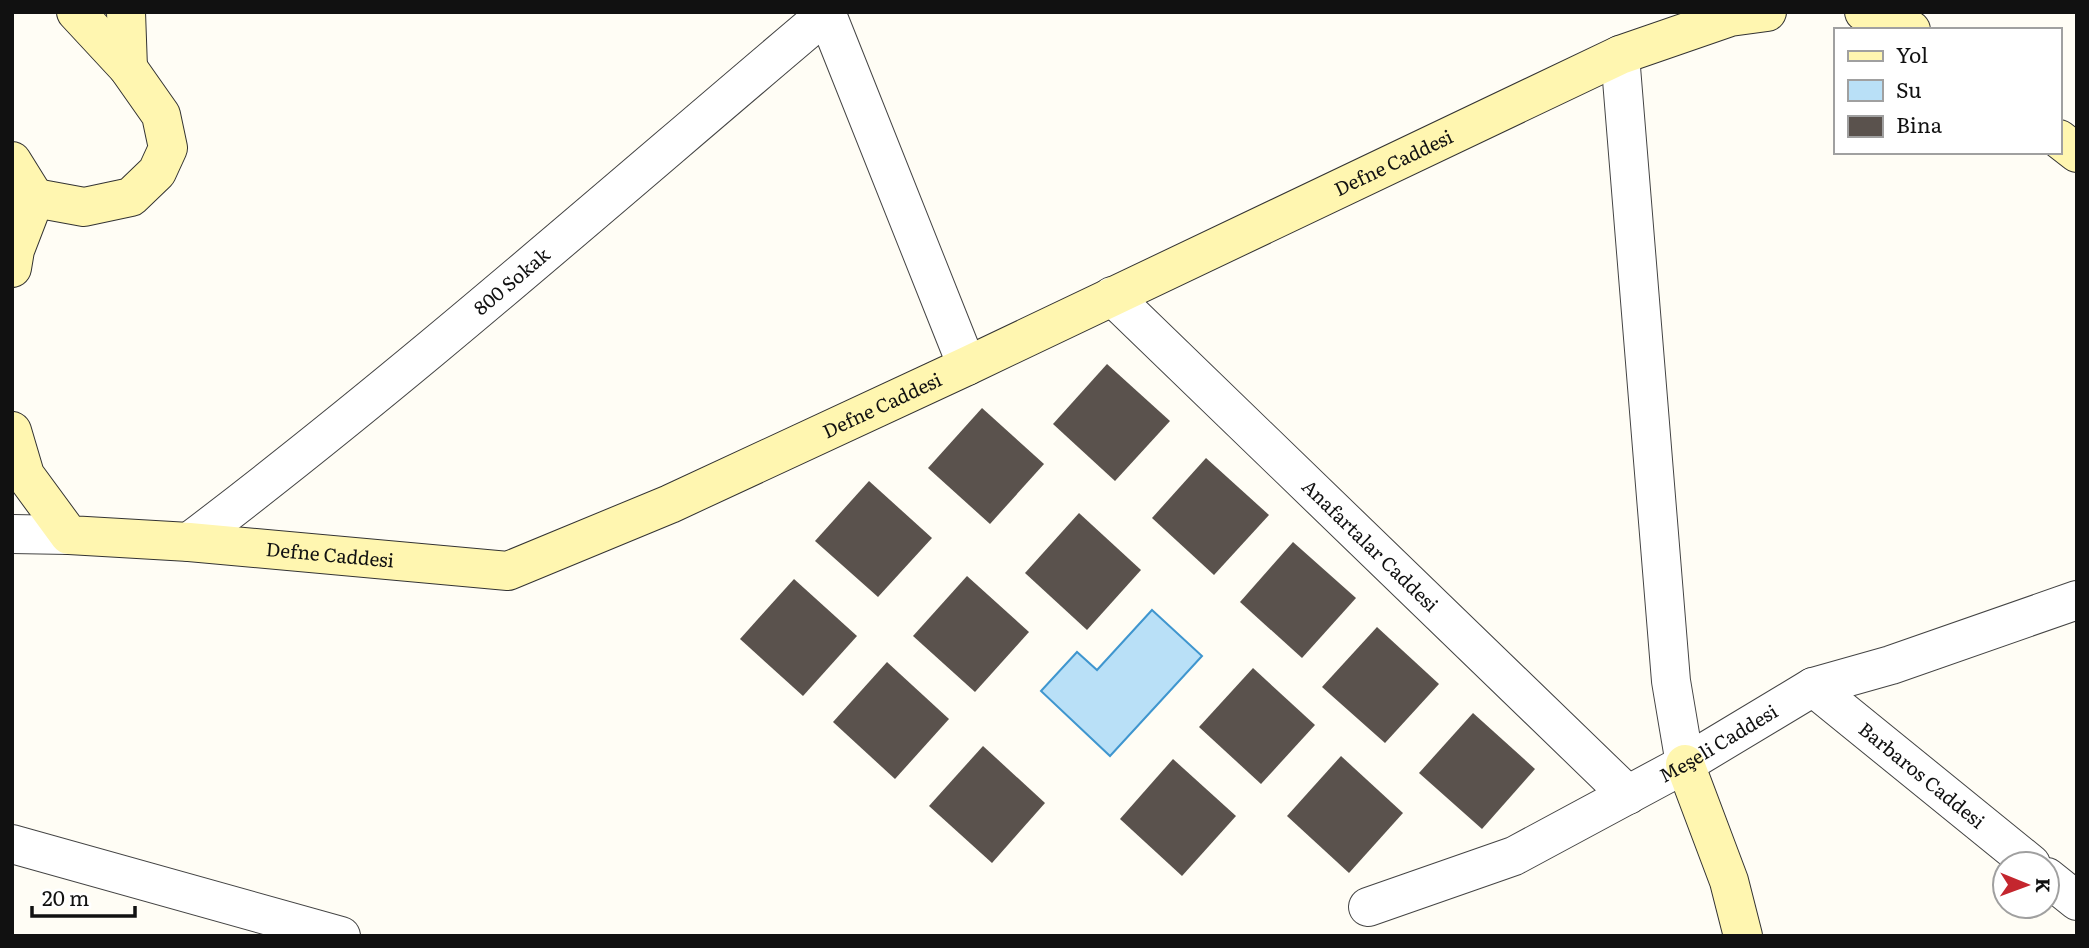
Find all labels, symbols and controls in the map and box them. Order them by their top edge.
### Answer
legend [1834,28,2061,154]
text: Yol [1896,38,1928,69]
text: Su [1896,73,1922,104]
text: Bina [1896,108,1943,139]
street label: Defne Caddesi [1329,122,1457,202]
street label: 800 Sokak [467,240,556,321]
street label: Defne Caddesi [817,365,946,444]
street label: Anafartalar Caddesi [1296,472,1445,618]
street label: Defne Caddesi [265,534,395,574]
street label: Meşeli Caddesi [1654,697,1783,789]
street label: Barbaros Caddesi [1853,715,1992,834]
north arrow [1991,850,2061,920]
scale bar [32,874,135,918]
text: K [2030,878,2058,893]
text: 20 m [42,881,89,912]

